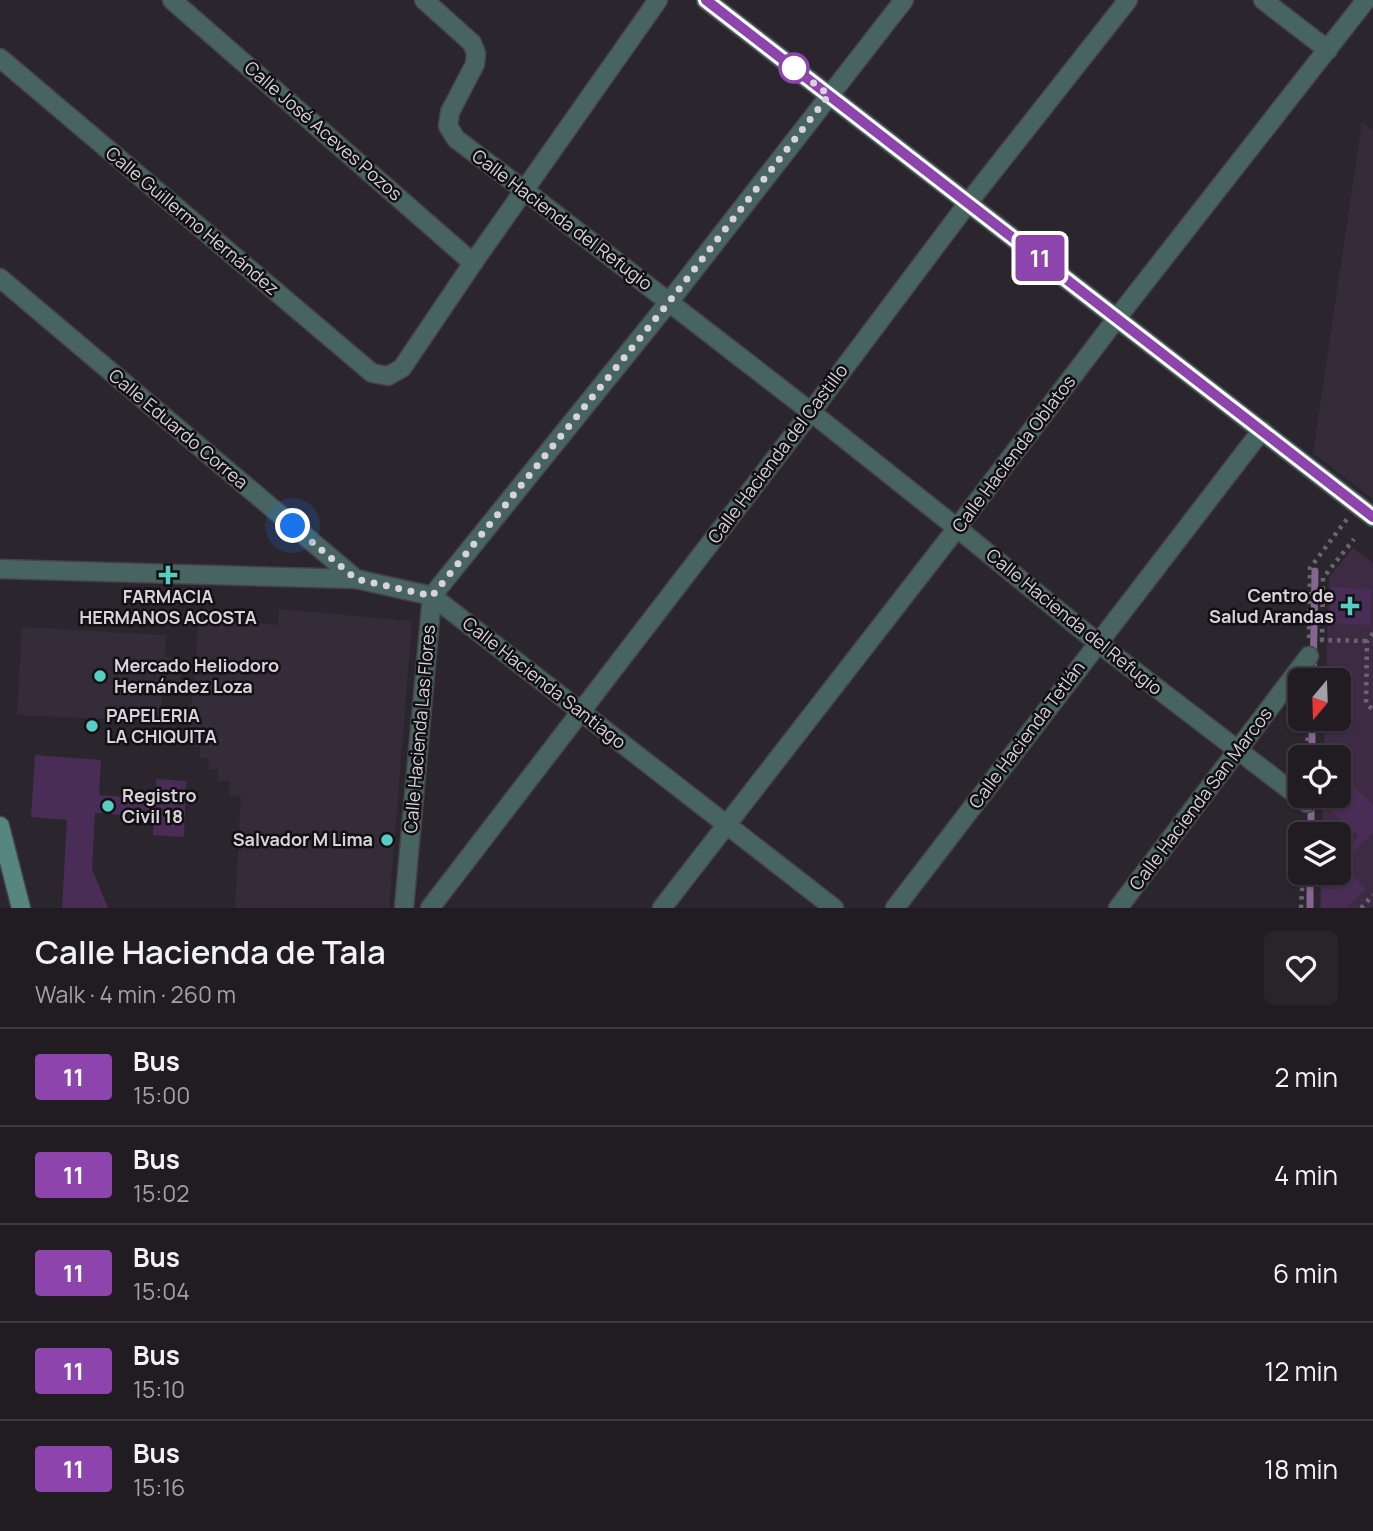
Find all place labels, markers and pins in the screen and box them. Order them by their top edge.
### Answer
unlabelled marker [779,53,809,83]
marker: FARMACIA HERMANOS ACOSTA [160,567,176,583]
place label: Centro de Salud Arandas [1209,583,1334,628]
place label: FARMACIA HERMANOS ACOSTA [79,584,257,629]
marker: Centro de Salud Arandas [1340,596,1360,616]
place label: Mercado Heliodoro Hernández Loza [114,653,279,698]
marker: Mercado Heliodoro Hernández Loza [92,668,108,684]
place label: PAPELERIA LA CHIQUITA [106,703,217,748]
marker: PAPELERIA LA CHIQUITA [84,718,100,734]
place label: Registro Civil 18 [122,783,197,828]
marker: Registro Civil 18 [100,798,116,814]
place label: Salvador M Lima [233,827,373,851]
marker: Salvador M Lima [379,832,395,848]

